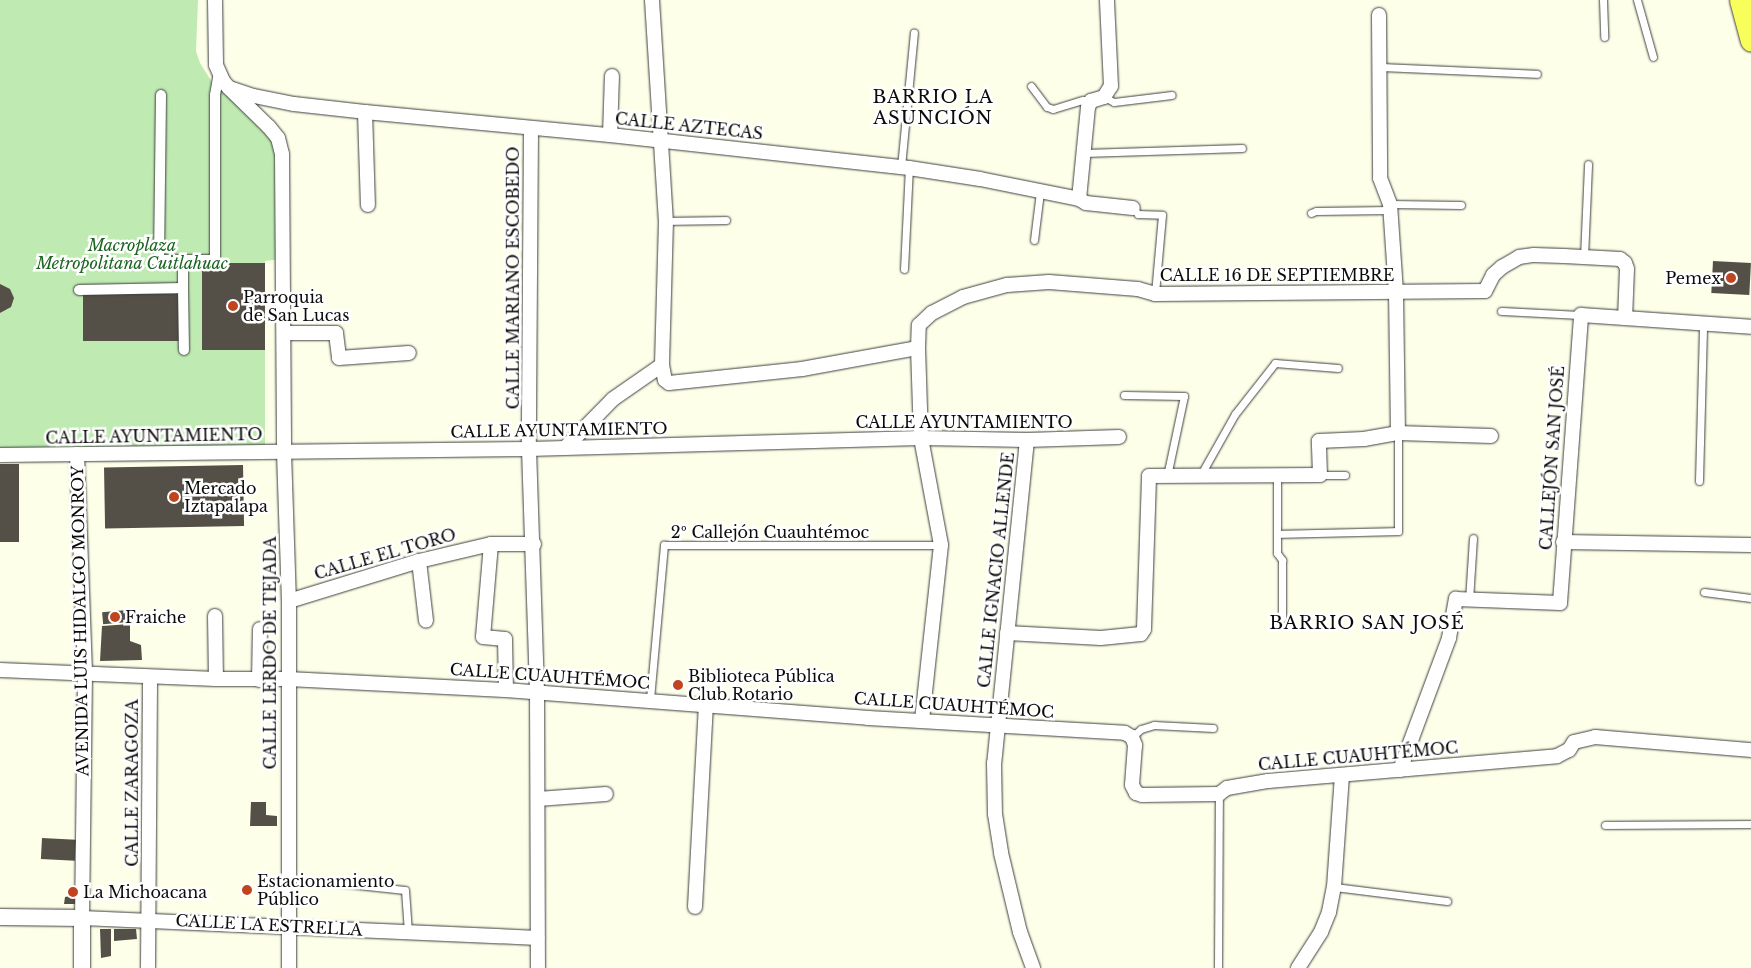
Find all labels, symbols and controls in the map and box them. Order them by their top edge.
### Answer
district label: BARRIO LA ASUNCIÓN [871,87,995,130]
street label: CALLE AZTECAS [614,109,764,143]
street label: CALLE MARIANO ESCOBEDO [503,147,523,409]
park label: Macroplaza Metropolitana Cuitlahuac [36,235,228,273]
street label: CALLE 16 DE SEPTIEMBRE [1160,265,1394,285]
place label: Pemex [1665,268,1721,288]
marker: Pemex [1725,272,1737,284]
place label: Parroquia de San Lucas [243,287,349,325]
marker: Parroquia de San Lucas [227,300,239,312]
street label: CALLEJÓN SAN JOSÉ [1536,365,1568,551]
street label: CALLE AYUNTAMIENTO [855,412,1073,432]
street label: CALLE AYUNTAMIENTO [450,419,668,441]
street label: CALLE AYUNTAMIENTO [45,425,263,447]
street label: CALLE IGNACIO ALLENDE [974,451,1018,689]
street label: AVENIDA LUIS HIDALGO MONROY [68,465,92,777]
place label: Mercado Iztapalapa [184,478,268,516]
marker: Mercado Iztapalapa [168,491,180,503]
street label: 2º Callejón Cuauhtémoc [671,522,869,542]
street label: CALLE EL TORO [311,524,459,584]
street label: CALLE LERDO DE TEJADA [260,536,280,770]
place label: Fraiche [125,607,186,627]
marker: Fraiche [109,611,121,623]
district label: BARRIO SAN JOSÉ [1267,612,1467,634]
street label: CALLE CUAUHTÉMOC [449,659,651,693]
place label: Biblioteca Pública Club Rotario [688,666,835,704]
marker: Biblioteca Pública Club Rotario [672,679,684,691]
street label: CALLE CUAUHTÉMOC [853,688,1055,722]
street label: CALLE ZARAGOZA [122,699,142,867]
street label: CALLE CUAUHTÉMOC [1257,738,1459,774]
place label: Estacionamiento Público [257,871,395,909]
place label: La Michoacana [83,882,207,902]
marker: Estacionamiento Público [241,884,253,896]
marker: La Michoacana [67,886,79,898]
street label: CALLE LA ESTRELLA [175,911,363,939]

